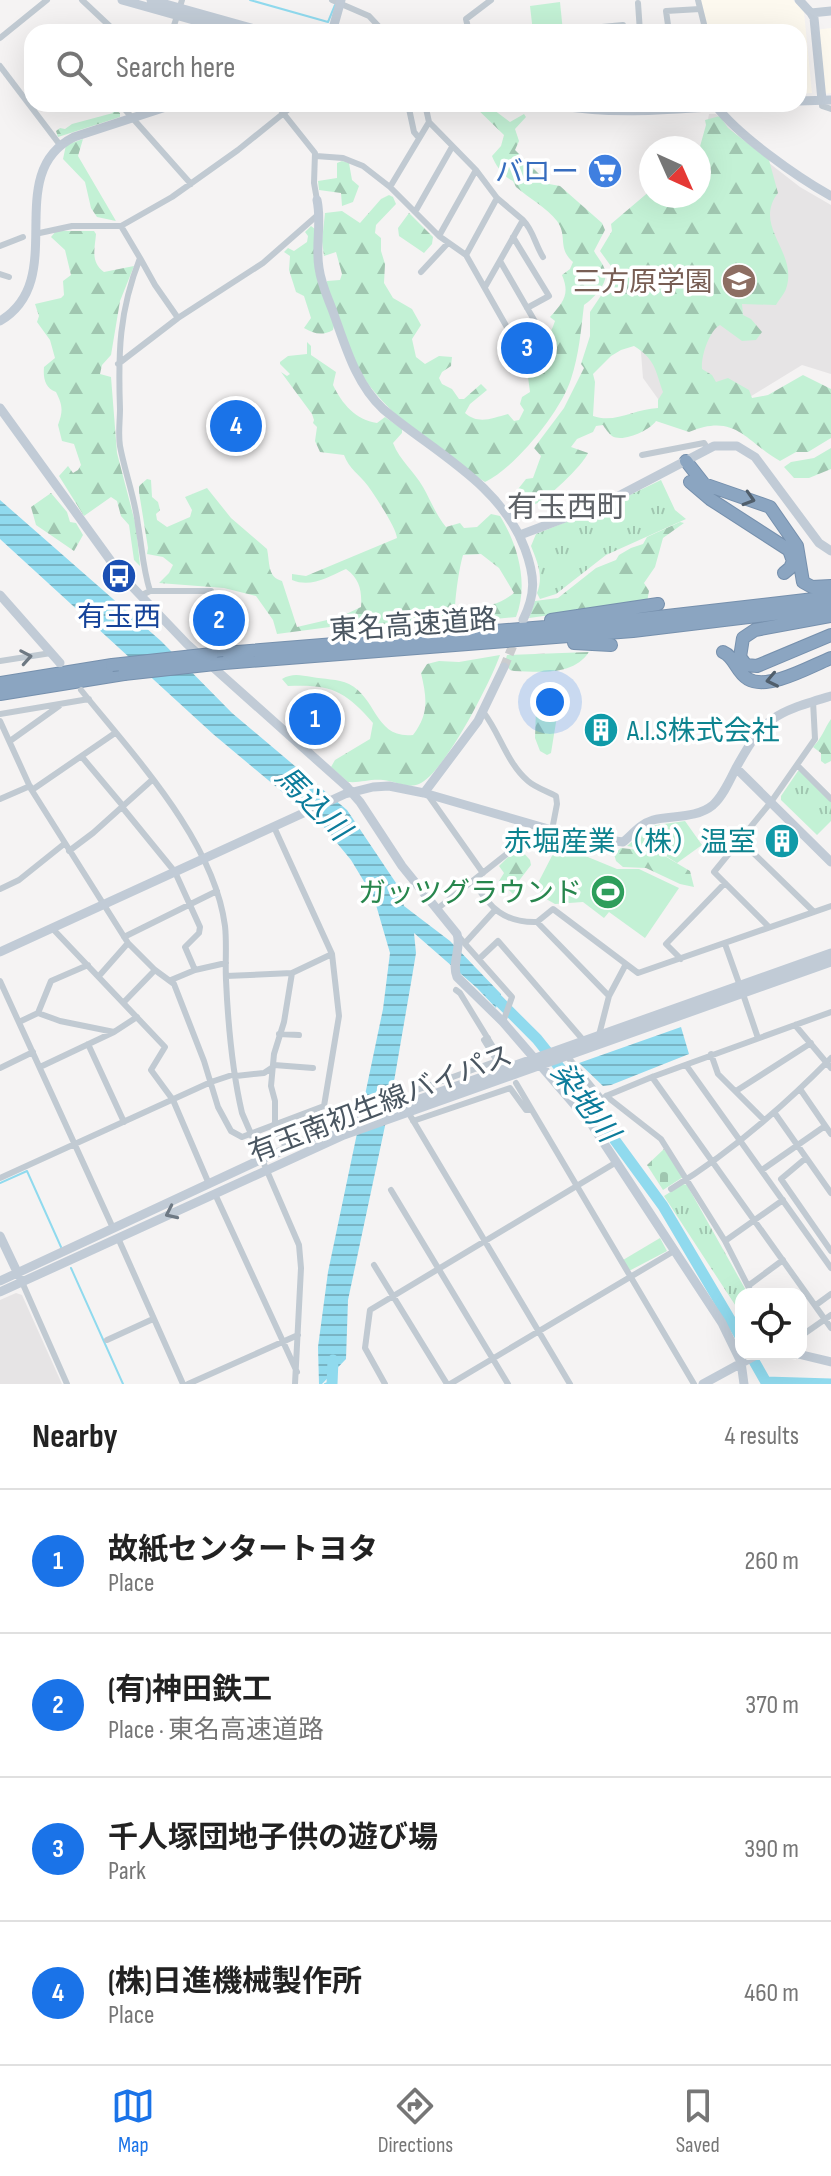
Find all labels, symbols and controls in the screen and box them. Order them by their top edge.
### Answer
search box [24,24,807,112]
icon: search [52,46,96,90]
text: Search here [116,50,235,86]
north arrow [639,136,711,208]
supermarket icon: バロー [586,152,624,190]
place label: バロー [495,156,579,189]
school or university icon: 三方原学園 [720,262,758,300]
place label: 三方原学園 [573,266,713,299]
pin: 3 [501,318,553,378]
pin: 4 [210,396,262,456]
district label: 有玉西町 [507,490,627,526]
one-way arrow [742,490,756,506]
bus stop icon: 有玉西 [100,557,138,595]
pin: 2 [193,590,245,650]
place label: 有玉西 [77,601,161,634]
street label: 東名高速道路 [328,603,498,648]
one-way arrow [19,649,32,666]
one-way arrow [766,670,779,687]
your location [530,682,570,722]
pin: 1 [289,689,341,749]
building icon: A.I.S株式会社 [582,711,620,749]
place label: A.I.S株式会社 [626,715,779,748]
water label: 馬込川 [268,759,359,850]
building icon: 赤堀産業（株）温室 [763,822,801,860]
place label: 赤堀産業（株）温室 [504,826,756,859]
sports icon: ガッツグラウンド [589,873,627,911]
place label: ガッツグラウンド [358,877,582,910]
street label: 有玉南初生線バイパス [244,1039,517,1170]
water label: 染地川 [543,1056,627,1152]
one-way arrow [165,1203,179,1219]
map controls [735,1288,807,1360]
button: locate [735,1288,807,1360]
text: Nearby [32,1416,118,1457]
text: 4 results [724,1421,799,1452]
text: 故紙センタートヨタ [108,1532,378,1568]
text: 1 [53,1546,63,1577]
text: 260 m [744,1546,799,1577]
text: Place [108,1568,155,1599]
text: (有)神田鉄工 [108,1672,272,1708]
text: 2 [52,1690,64,1721]
text: 370 m [745,1690,799,1721]
text: Place · 東名高速道路 [108,1715,324,1746]
text: 千人塚団地子供の遊び場 [108,1820,438,1856]
text: 3 [52,1834,64,1865]
text: 390 m [744,1834,799,1865]
text: Park [108,1856,146,1887]
text: (株)日進機械製作所 [108,1964,362,2000]
text: 4 [52,1978,64,2009]
text: 460 m [744,1978,799,2009]
text: Place [108,2000,155,2031]
tab: Map [111,2084,155,2159]
tab: Directions [378,2084,453,2159]
tab: Saved [676,2084,720,2159]

